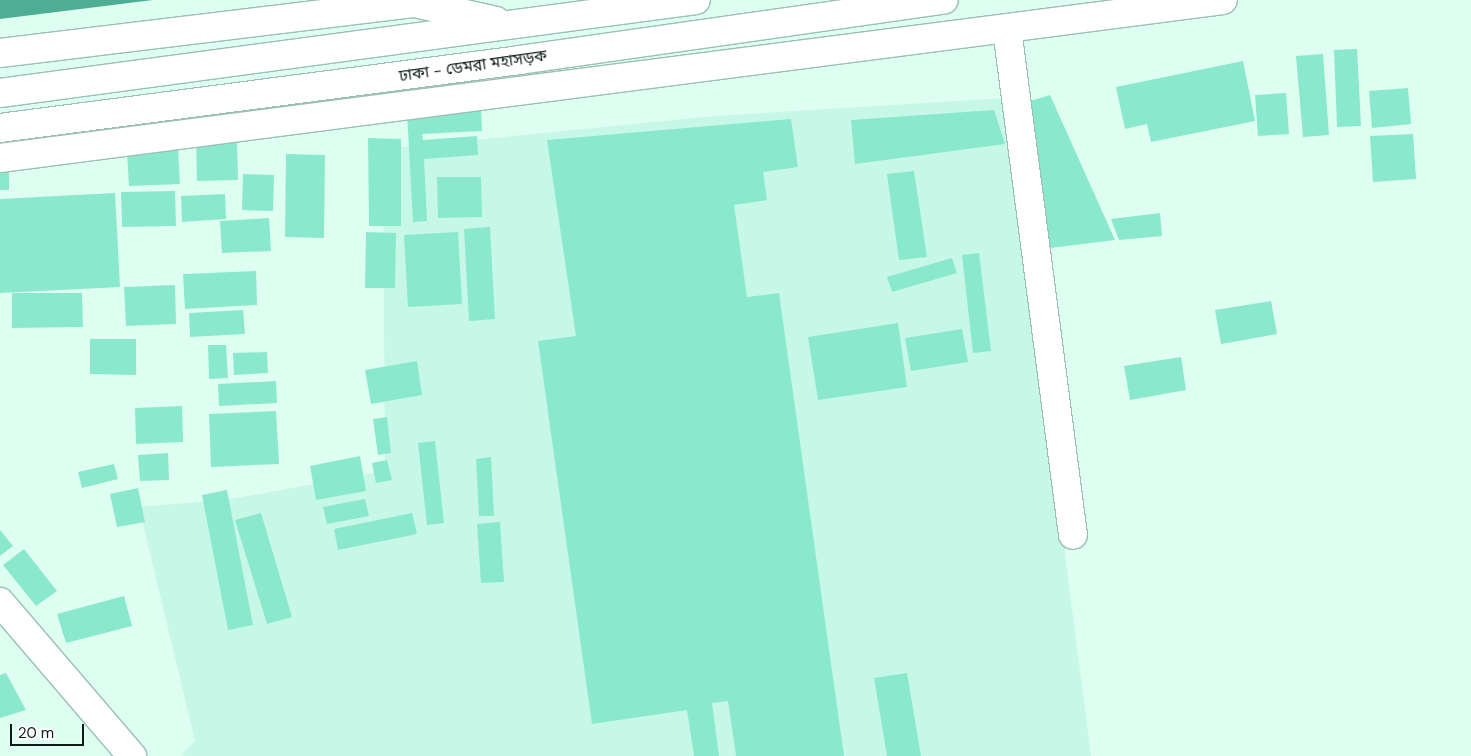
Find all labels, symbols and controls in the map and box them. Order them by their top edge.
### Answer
street label: ঢাকা - ডেমরা মহাসড়ক [398,46,548,86]
scale bar [12,714,86,746]
text: 20 m [18,723,54,743]

